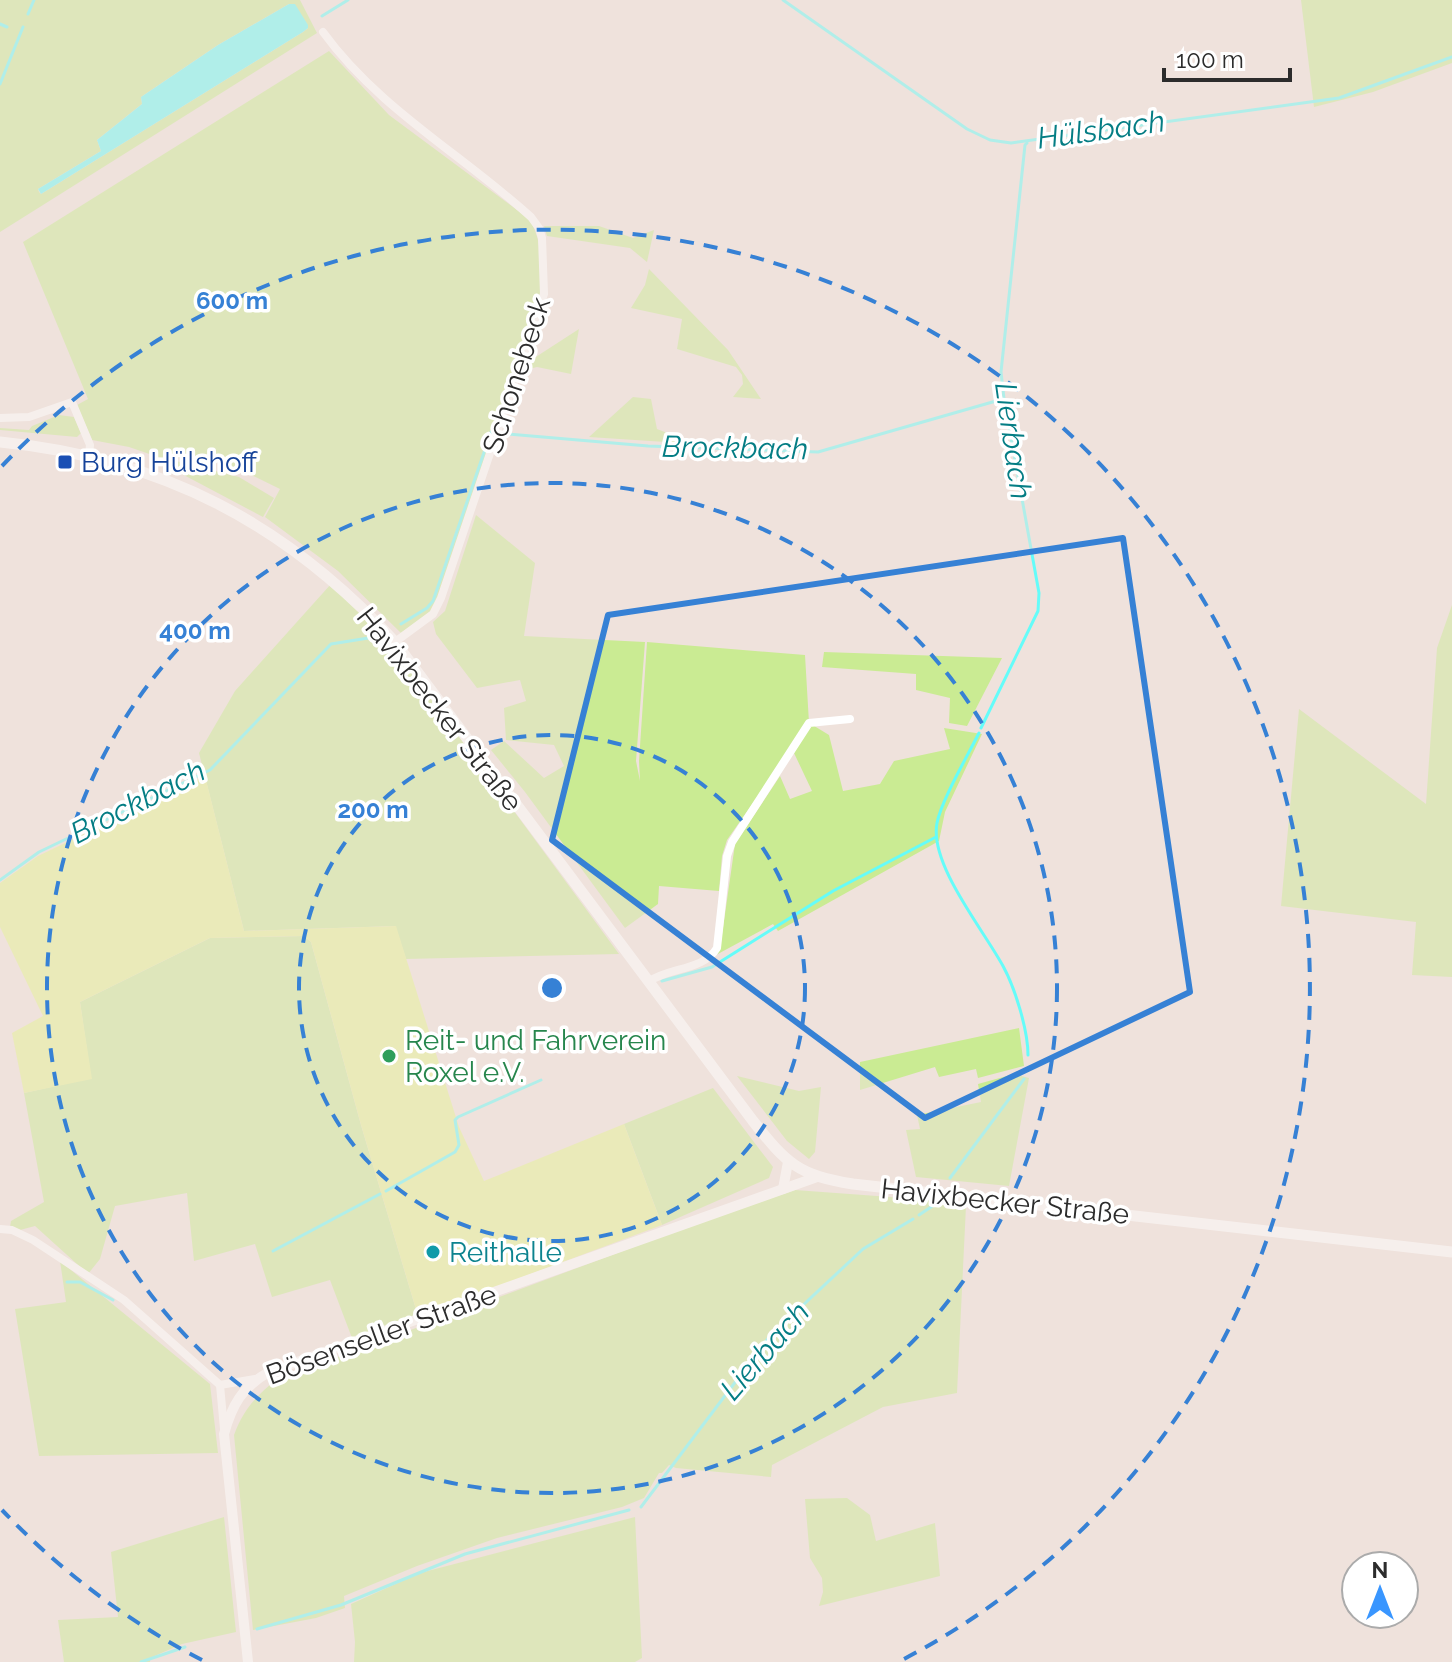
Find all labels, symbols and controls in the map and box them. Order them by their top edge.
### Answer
scale bar [1164,32,1290,82]
text: 100 m [1176,45,1244,74]
water label: Hülsbach [1035,103,1167,156]
text: 600 m [196,286,268,315]
street label: Schonebeck [476,293,557,457]
water label: Lierbach [988,380,1039,502]
water label: Brockbach [662,429,808,466]
place label: Burg Hülshoff [81,446,258,479]
marker: Burg Hülshoff [56,453,74,471]
street label: Havixbecker Straße [350,601,529,818]
text: 400 m [159,616,231,645]
water label: Brockbach [65,753,211,850]
text: 200 m [337,795,409,824]
centre of rings [538,974,566,1002]
place label: Reit- und Fahrverein Roxel e.V. [405,1024,666,1089]
marker: Reit- und Fahrverein Roxel e.V. [380,1047,398,1065]
street label: Havixbecker Straße [879,1172,1131,1231]
place label: Reithalle [449,1236,562,1269]
marker: Reithalle [424,1243,442,1261]
street label: Bösenseller Straße [262,1277,501,1391]
water label: Lierbach [713,1295,816,1407]
north arrow [1340,1550,1420,1630]
text: N [1372,1557,1388,1583]

